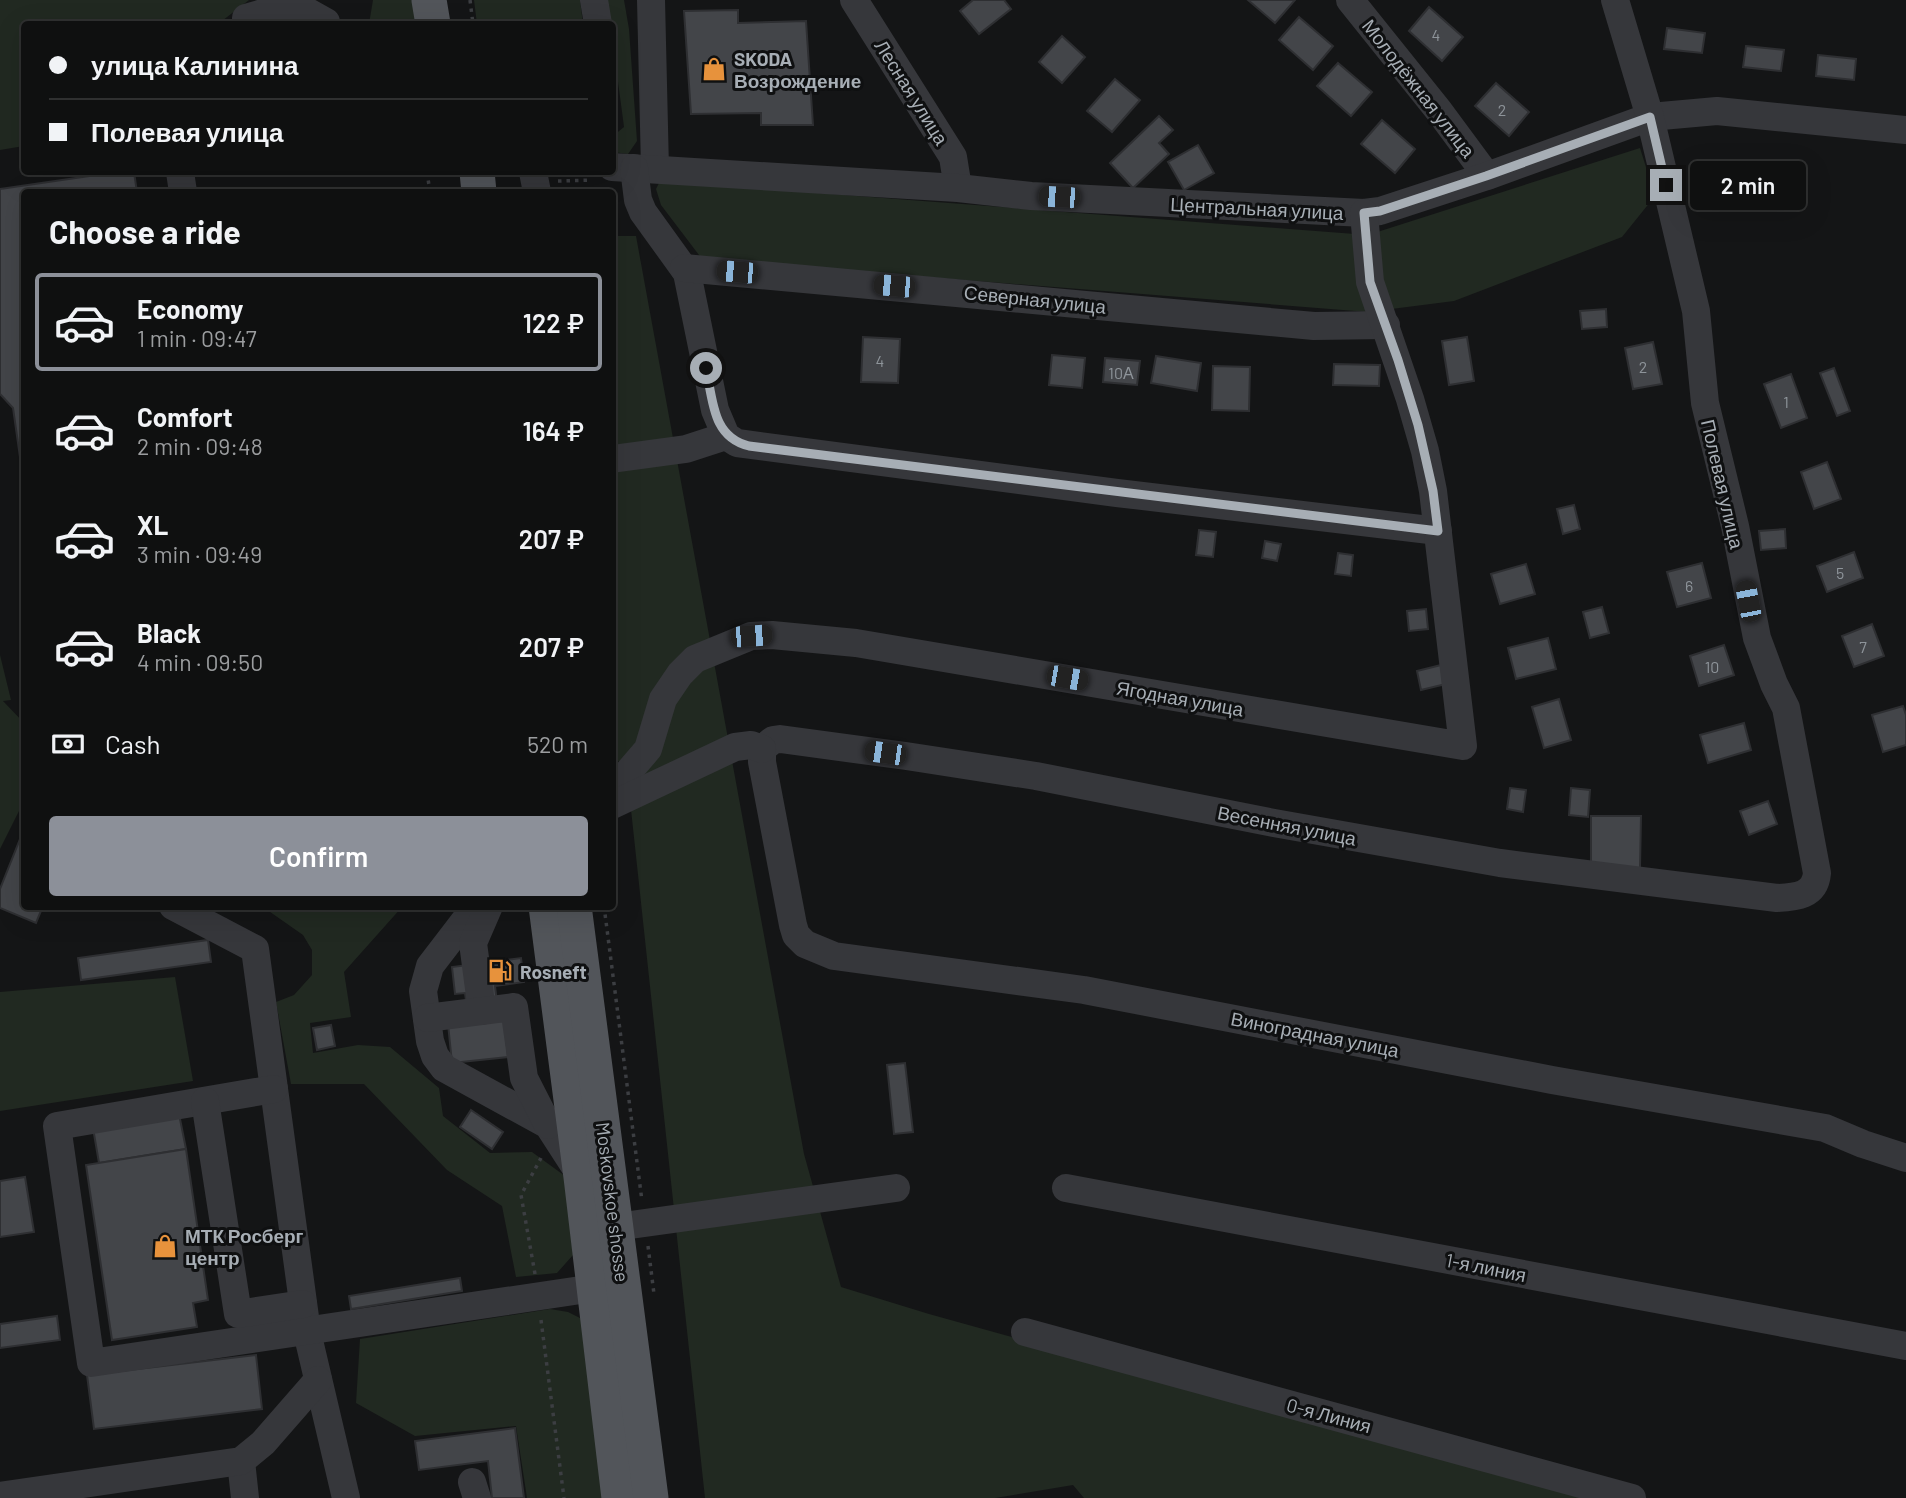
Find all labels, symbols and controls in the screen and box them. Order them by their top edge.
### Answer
street label: Молодёжная улица [1358,14,1480,162]
house number: 4 [1432,25,1440,44]
street label: Лесная улица [870,35,954,149]
place label: SKODA Возрождение [734,47,861,92]
text: улица Калинина [91,49,299,80]
shop icon: SKODA Возрождение [700,55,728,83]
house number: 2 [1498,100,1506,119]
text: Полевая улица [91,116,283,147]
callout: 2 min [1690,160,1806,210]
route end [1650,169,1682,201]
text: 2 min [1721,171,1775,199]
car [1038,185,1081,209]
street label: Центральная улица [1170,192,1345,224]
text: Choose a ride [49,212,241,250]
car [716,260,759,284]
car [873,274,916,298]
street label: Северная улица [963,280,1108,318]
icon: car [53,291,116,354]
text: Economy [137,293,243,324]
text: 122 ₽ [523,307,584,338]
text: 1 min · 09:47 [137,324,257,352]
house number: 4 [876,351,884,370]
route start [690,352,722,384]
house number: 2 [1639,357,1647,376]
house number: 10А [1108,363,1134,382]
house number: 1 [1783,392,1789,411]
icon: car [53,399,116,462]
text: Comfort [137,401,233,432]
text: 164 ₽ [522,415,584,446]
street label: Полевая улица [1697,417,1749,551]
text: 2 min · 09:48 [137,432,263,460]
icon: car [53,507,116,570]
text: XL [137,509,168,540]
text: 207 ₽ [519,523,584,554]
text: 3 min · 09:49 [137,540,262,568]
house number: 5 [1836,563,1844,582]
house number: 6 [1685,576,1693,595]
car [1734,578,1763,624]
icon: car [53,615,116,678]
text: Black [137,617,201,648]
car [730,624,773,648]
text: 207 ₽ [519,631,584,662]
house number: 7 [1859,637,1867,656]
text: 4 min · 09:50 [137,648,263,676]
house number: 10 [1705,657,1719,676]
car [1045,664,1090,692]
street label: Ягодная улица [1115,675,1246,721]
icon: cash [49,725,87,763]
text: Cash [105,728,160,759]
text: 520 m [527,730,588,758]
car [863,740,908,766]
street label: Весенняя улица [1216,800,1359,850]
button: Confirm [49,816,588,896]
fuel station icon: Rosneft [486,957,514,985]
place label: Rosneft [520,960,587,983]
street label: Виноградная улица [1229,1006,1401,1062]
street label: Moskovskoe shosse [592,1121,634,1283]
place label: МТК Росберг центр [185,1224,304,1269]
shop icon: МТК Росберг центр [151,1232,179,1260]
street label: 1-я линия [1444,1248,1528,1286]
street label: 0-я Линия [1284,1393,1374,1437]

